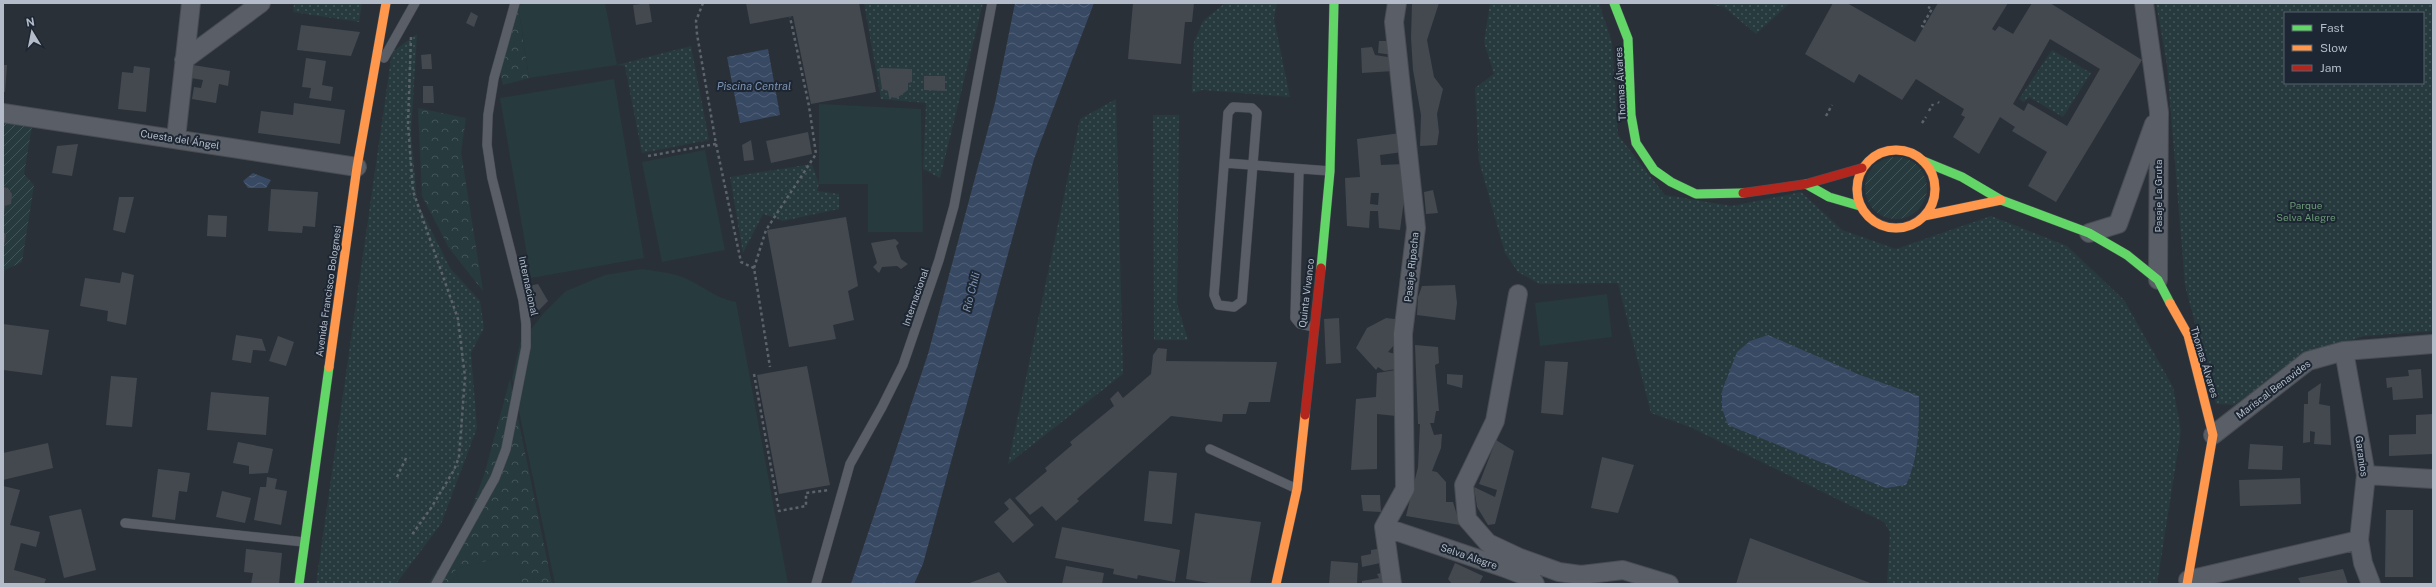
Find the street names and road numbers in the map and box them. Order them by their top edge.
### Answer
street label: Thomas Álvares [1612,47,1628,121]
street label: Cuesta del Ángel [140,127,220,151]
street label: Pasaje La Gruta [2152,159,2164,233]
street label: Avenida Francisco Bolognesi [313,225,343,357]
street label: Pasaje Ripacha [1401,231,1421,303]
street label: Internacional [517,255,541,317]
street label: Quinta Vivanco [1296,257,1316,328]
street label: Internacional [899,266,931,328]
street label: Thomas Álvares [2188,325,2222,399]
street label: Mariscal Benavides [2234,357,2312,421]
street label: Garanios [2353,435,2371,477]
street label: Selva Alegre [1439,541,1499,571]

